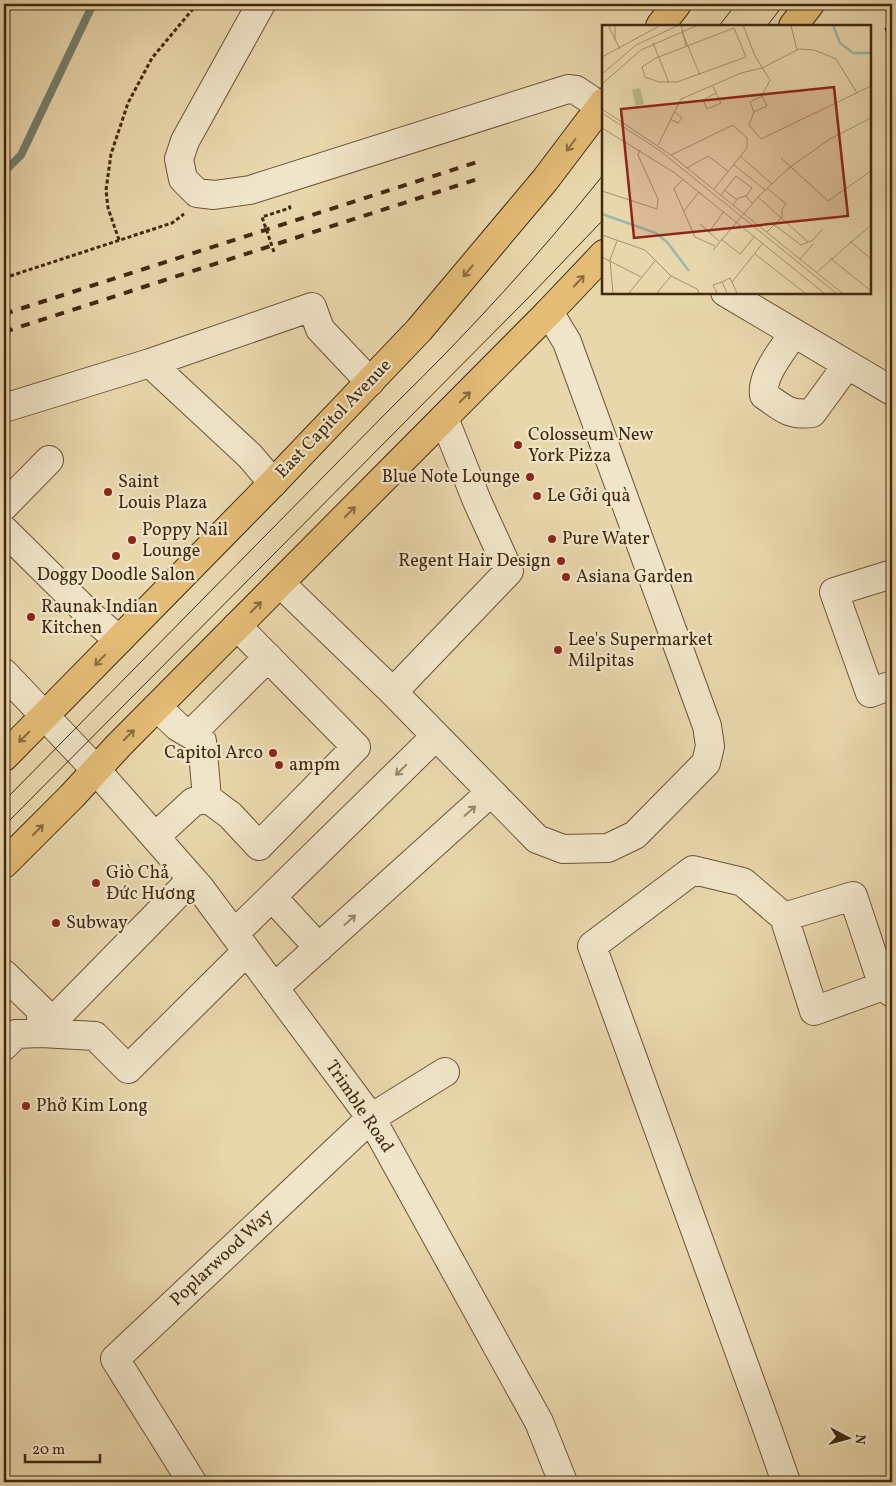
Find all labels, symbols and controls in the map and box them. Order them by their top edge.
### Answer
inset map [602,25,871,294]
one-way arrow [565,138,576,151]
one-way arrow [462,265,474,278]
one-way arrow [573,274,585,287]
street label: East Capitol Avenue [270,354,398,484]
one-way arrow [459,391,471,403]
place label: Colosseum New York Pizza [528,423,653,469]
marker: Colosseum New York Pizza [512,439,524,451]
place label: Blue Note Lounge [382,465,520,490]
place label: Saint Louis Plaza [118,470,207,516]
marker: Blue Note Lounge [524,471,536,483]
place label: Le Gởi quà [547,484,630,509]
marker: Saint Louis Plaza [102,486,114,498]
marker: Le Gởi quà [531,490,543,502]
one-way arrow [344,506,356,518]
place label: Poppy Nail Lounge [142,518,228,564]
place label: Pure Water [562,527,650,552]
marker: Pure Water [546,533,558,545]
marker: Poppy Nail Lounge [126,534,138,546]
place label: Regent Hair Design [398,549,551,574]
marker: Doggy Doodle Salon [110,550,122,562]
marker: Regent Hair Design [555,555,567,567]
place label: Doggy Doodle Salon [37,563,195,588]
place label: Asiana Garden [576,565,693,590]
marker: Asiana Garden [560,571,572,583]
place label: Raunak Indian Kitchen [41,595,158,641]
one-way arrow [250,601,262,613]
marker: Raunak Indian Kitchen [25,611,37,623]
place label: Lee's Supermarket Milpitas [568,628,713,674]
marker: Lee's Supermarket Milpitas [552,644,564,656]
one-way arrow [94,654,106,666]
one-way arrow [123,729,135,741]
one-way arrow [18,731,30,743]
place label: Capitol Arco [164,741,263,766]
marker: Capitol Arco [267,747,279,759]
place label: ampm [289,753,340,778]
marker: ampm [273,759,285,771]
one-way arrow [395,764,408,776]
one-way arrow [463,805,476,817]
one-way arrow [32,824,44,836]
place label: Giò Chả Đức Hương [106,861,195,907]
marker: Giò Chả Đức Hương [90,877,102,889]
place label: Subway [66,911,128,936]
one-way arrow [343,914,356,926]
marker: Subway [50,917,62,929]
street label: Trimble Road [319,1056,399,1158]
place label: Phở Kim Long [36,1094,148,1119]
marker: Phở Kim Long [20,1100,32,1112]
street label: Poplarwood Way [165,1203,279,1312]
north arrow [824,1414,874,1464]
scale bar [25,1431,100,1463]
text: N [849,1433,869,1445]
text: 20 m [32,1440,65,1461]

